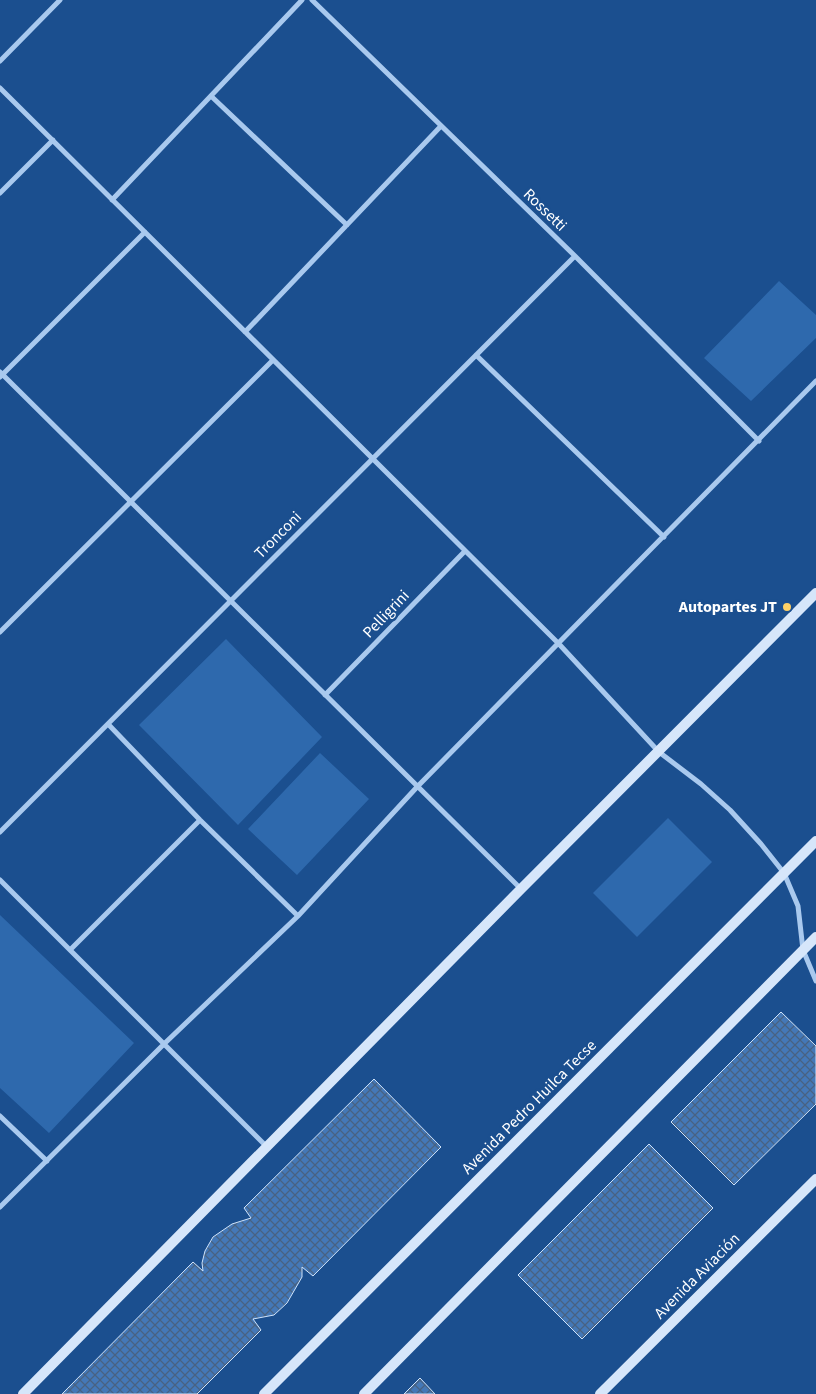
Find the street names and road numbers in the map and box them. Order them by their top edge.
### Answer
street label: Rossetti [518,184,572,236]
street label: Tronconi [249,506,307,564]
street label: Pelligrini [358,585,414,643]
street label: Avenida Pedro Huilca Tecse [457,1035,601,1179]
street label: Avenida Aviación [649,1228,745,1324]

